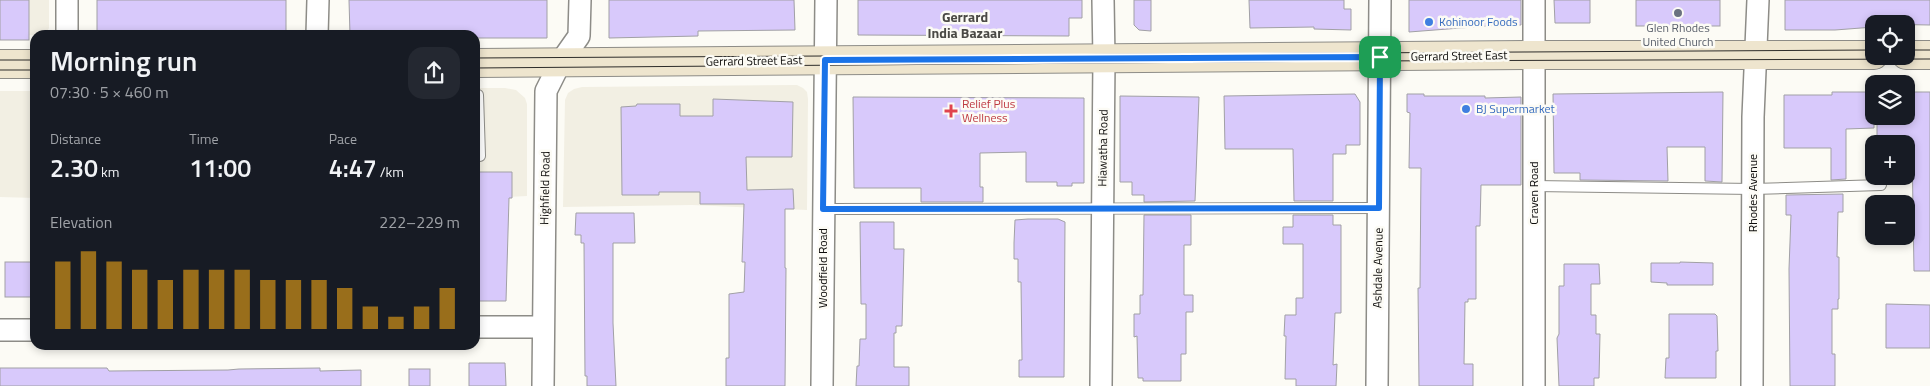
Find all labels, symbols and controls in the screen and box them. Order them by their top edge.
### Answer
district label: Gerrard India Bazaar [928,6,1002,43]
marker: Glen Rhodes United Church [1672,7,1684,19]
place label: Kohinoor Foods [1439,12,1518,31]
map controls [1865,15,1915,245]
button: locate [1865,15,1915,65]
marker: Kohinoor Foods [1423,16,1435,28]
place label: Glen Rhodes United Church [1642,18,1714,51]
pin [1359,36,1401,78]
text: Morning run [50,39,197,82]
icon: arrive [1366,43,1394,71]
street label: Gerrard Street East [1410,45,1508,66]
button: share [408,47,460,99]
street label: Gerrard Street East [705,50,803,71]
button: layers [1865,75,1915,125]
text: 07:30 · 5 × 460 m [50,80,169,104]
place label: Relief Plus Wellness [962,94,1016,127]
place label: BJ Supermarket [1476,99,1556,118]
marker: BJ Supermarket [1460,103,1472,115]
marker: Relief Plus Wellness [944,104,958,118]
street label: Hiawatha Road [1092,109,1113,187]
text: Distance [50,128,101,149]
text: Time [189,128,219,149]
text: Pace [329,128,357,149]
button: + [1865,135,1915,185]
text: 2.30 [50,149,98,187]
text: 11:00 [189,149,251,187]
text: 4:47 [329,149,377,187]
street label: Highfield Road [534,151,555,225]
street label: Rhodes Avenue [1743,154,1762,232]
text: km [98,161,119,182]
text: /km [377,161,404,182]
street label: Craven Road [1524,161,1543,225]
button: − [1865,195,1915,245]
text: Elevation [50,210,112,234]
text: 222–229 m [379,210,460,234]
street label: Woodfield Road [813,228,832,308]
street label: Ashdale Avenue [1367,228,1388,308]

